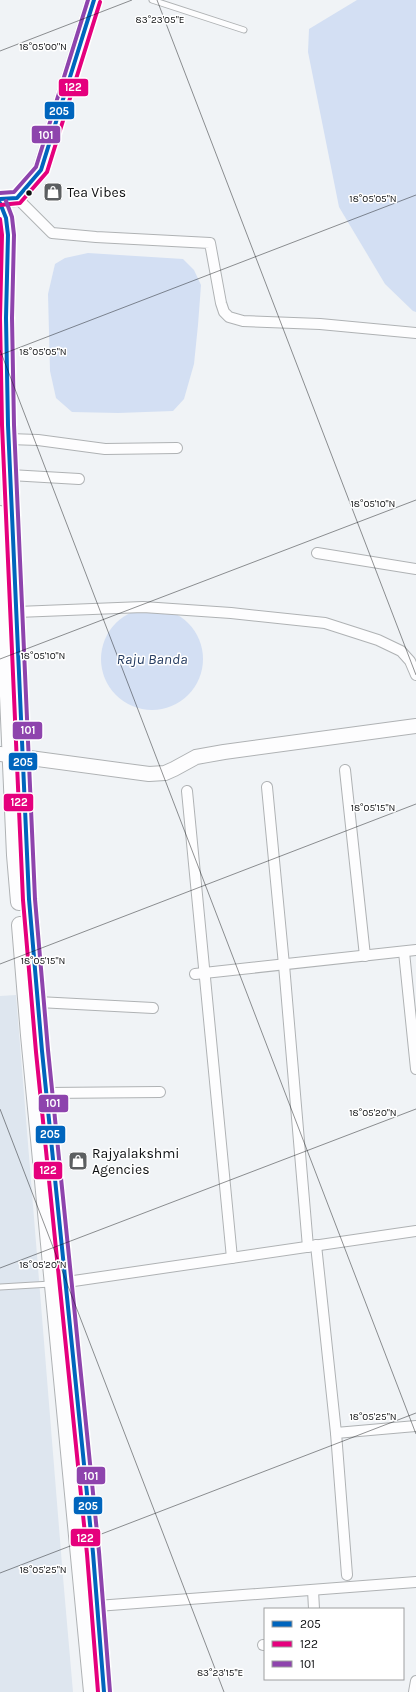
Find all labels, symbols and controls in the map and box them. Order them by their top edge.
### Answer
text: 83°23'05"E [136,14,184,26]
text: 18°05'00"N [19,41,67,53]
line badge: 122 [58,78,89,97]
text: 122 [64,81,82,94]
line badge: 205 [44,101,75,120]
text: 205 [49,105,69,118]
line badge: 101 [31,125,61,144]
text: 101 [39,129,53,142]
shop icon: Tea Vibes [42,181,64,203]
place label: Tea Vibes [67,184,126,201]
unlabelled marker [24,188,34,198]
text: 18°05'05"N [349,193,397,205]
text: 18°05'05"N [19,346,67,358]
text: 18°05'10"N [351,498,395,510]
text: 18°05'10"N [21,650,65,662]
water label: Raju Banda [116,650,188,668]
line badge: 101 [12,721,43,740]
text: 101 [21,724,35,737]
line badge: 205 [8,752,38,771]
text: 205 [13,756,33,769]
line badge: 122 [3,793,34,812]
text: 122 [10,796,28,809]
text: 18°05'15"N [351,802,395,814]
text: 18°05'15"N [21,955,65,967]
line badge: 101 [38,1094,69,1113]
text: 101 [46,1097,60,1110]
text: 18°05'20"N [349,1107,397,1119]
line badge: 205 [35,1125,66,1144]
text: 205 [40,1128,60,1141]
place label: Rajyalakshmi Agencies [92,1145,180,1178]
shop icon: Rajyalakshmi Agencies [67,1150,89,1172]
line badge: 122 [33,1161,63,1180]
text: 122 [39,1164,57,1177]
text: 18°05'20"N [19,1259,67,1271]
text: 18°05'25"N [349,1411,397,1423]
line badge: 101 [76,1466,106,1485]
text: 101 [84,1470,98,1483]
line badge: 205 [73,1496,103,1515]
text: 205 [78,1500,98,1513]
line badge: 122 [70,1528,101,1547]
text: 122 [76,1532,94,1545]
text: 18°05'25"N [19,1564,67,1576]
legend [264,1608,404,1680]
text: 205 [300,1617,321,1631]
text: 122 [300,1637,318,1651]
text: 101 [300,1657,315,1671]
text: 83°23'15"E [197,1667,243,1679]

